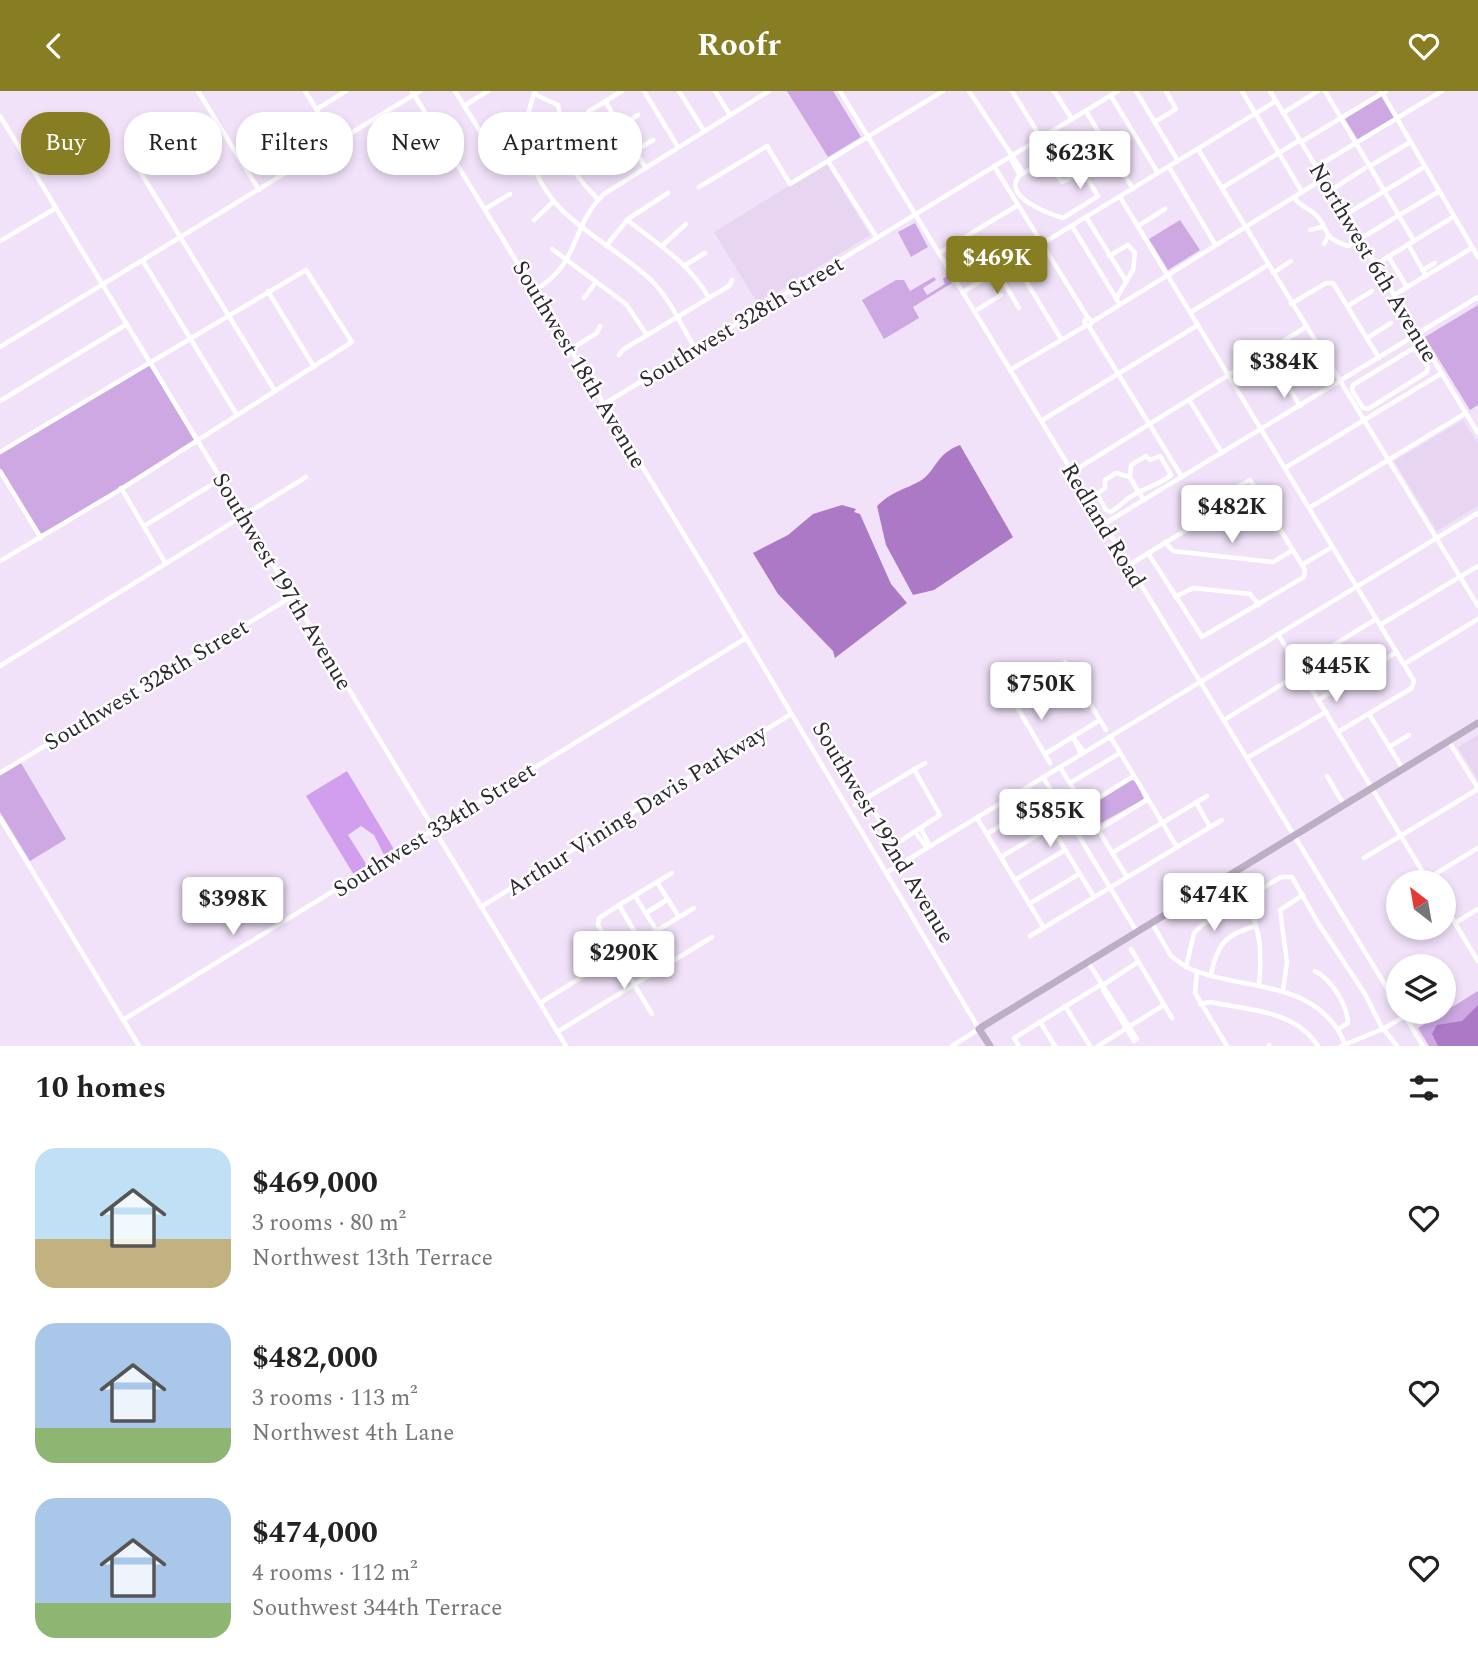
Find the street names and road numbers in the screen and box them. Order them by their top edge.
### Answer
street label: Northwest 6th Avenue [1299,156,1446,369]
street label: Southwest 328th Street [633,247,851,397]
street label: Southwest 18th Avenue [503,254,655,476]
street label: Redland Road [1051,456,1154,595]
street label: Southwest 197th Avenue [203,466,361,698]
street label: Southwest 328th Street [38,610,256,760]
street label: Southwest 192nd Avenue [802,715,963,951]
street label: Arthur Vining Davis Parkway [500,716,775,906]
street label: Southwest 334th Street [327,754,543,907]

